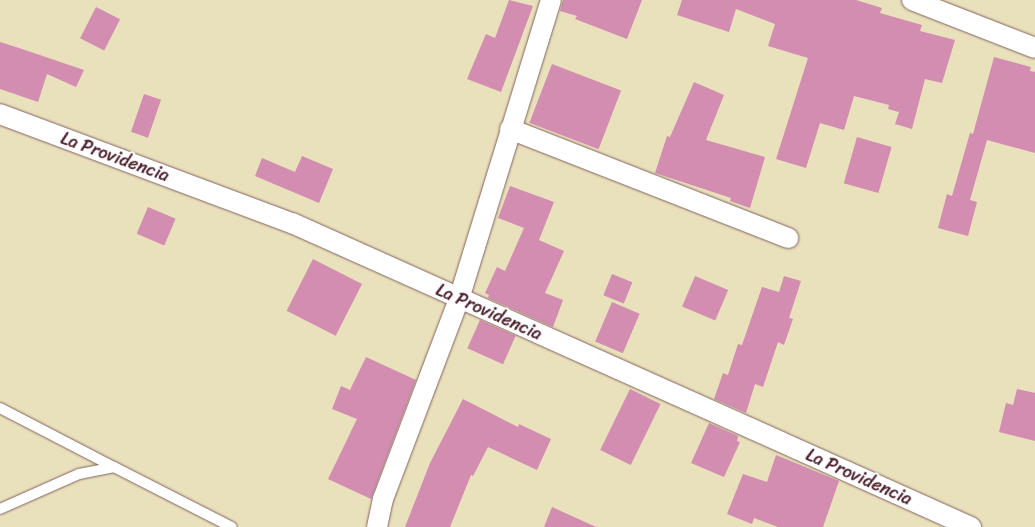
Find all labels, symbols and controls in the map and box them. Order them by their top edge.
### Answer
street label: La Providencia [58,127,172,187]
street label: La Providencia [433,279,545,345]
street label: La Providencia [803,444,915,510]

